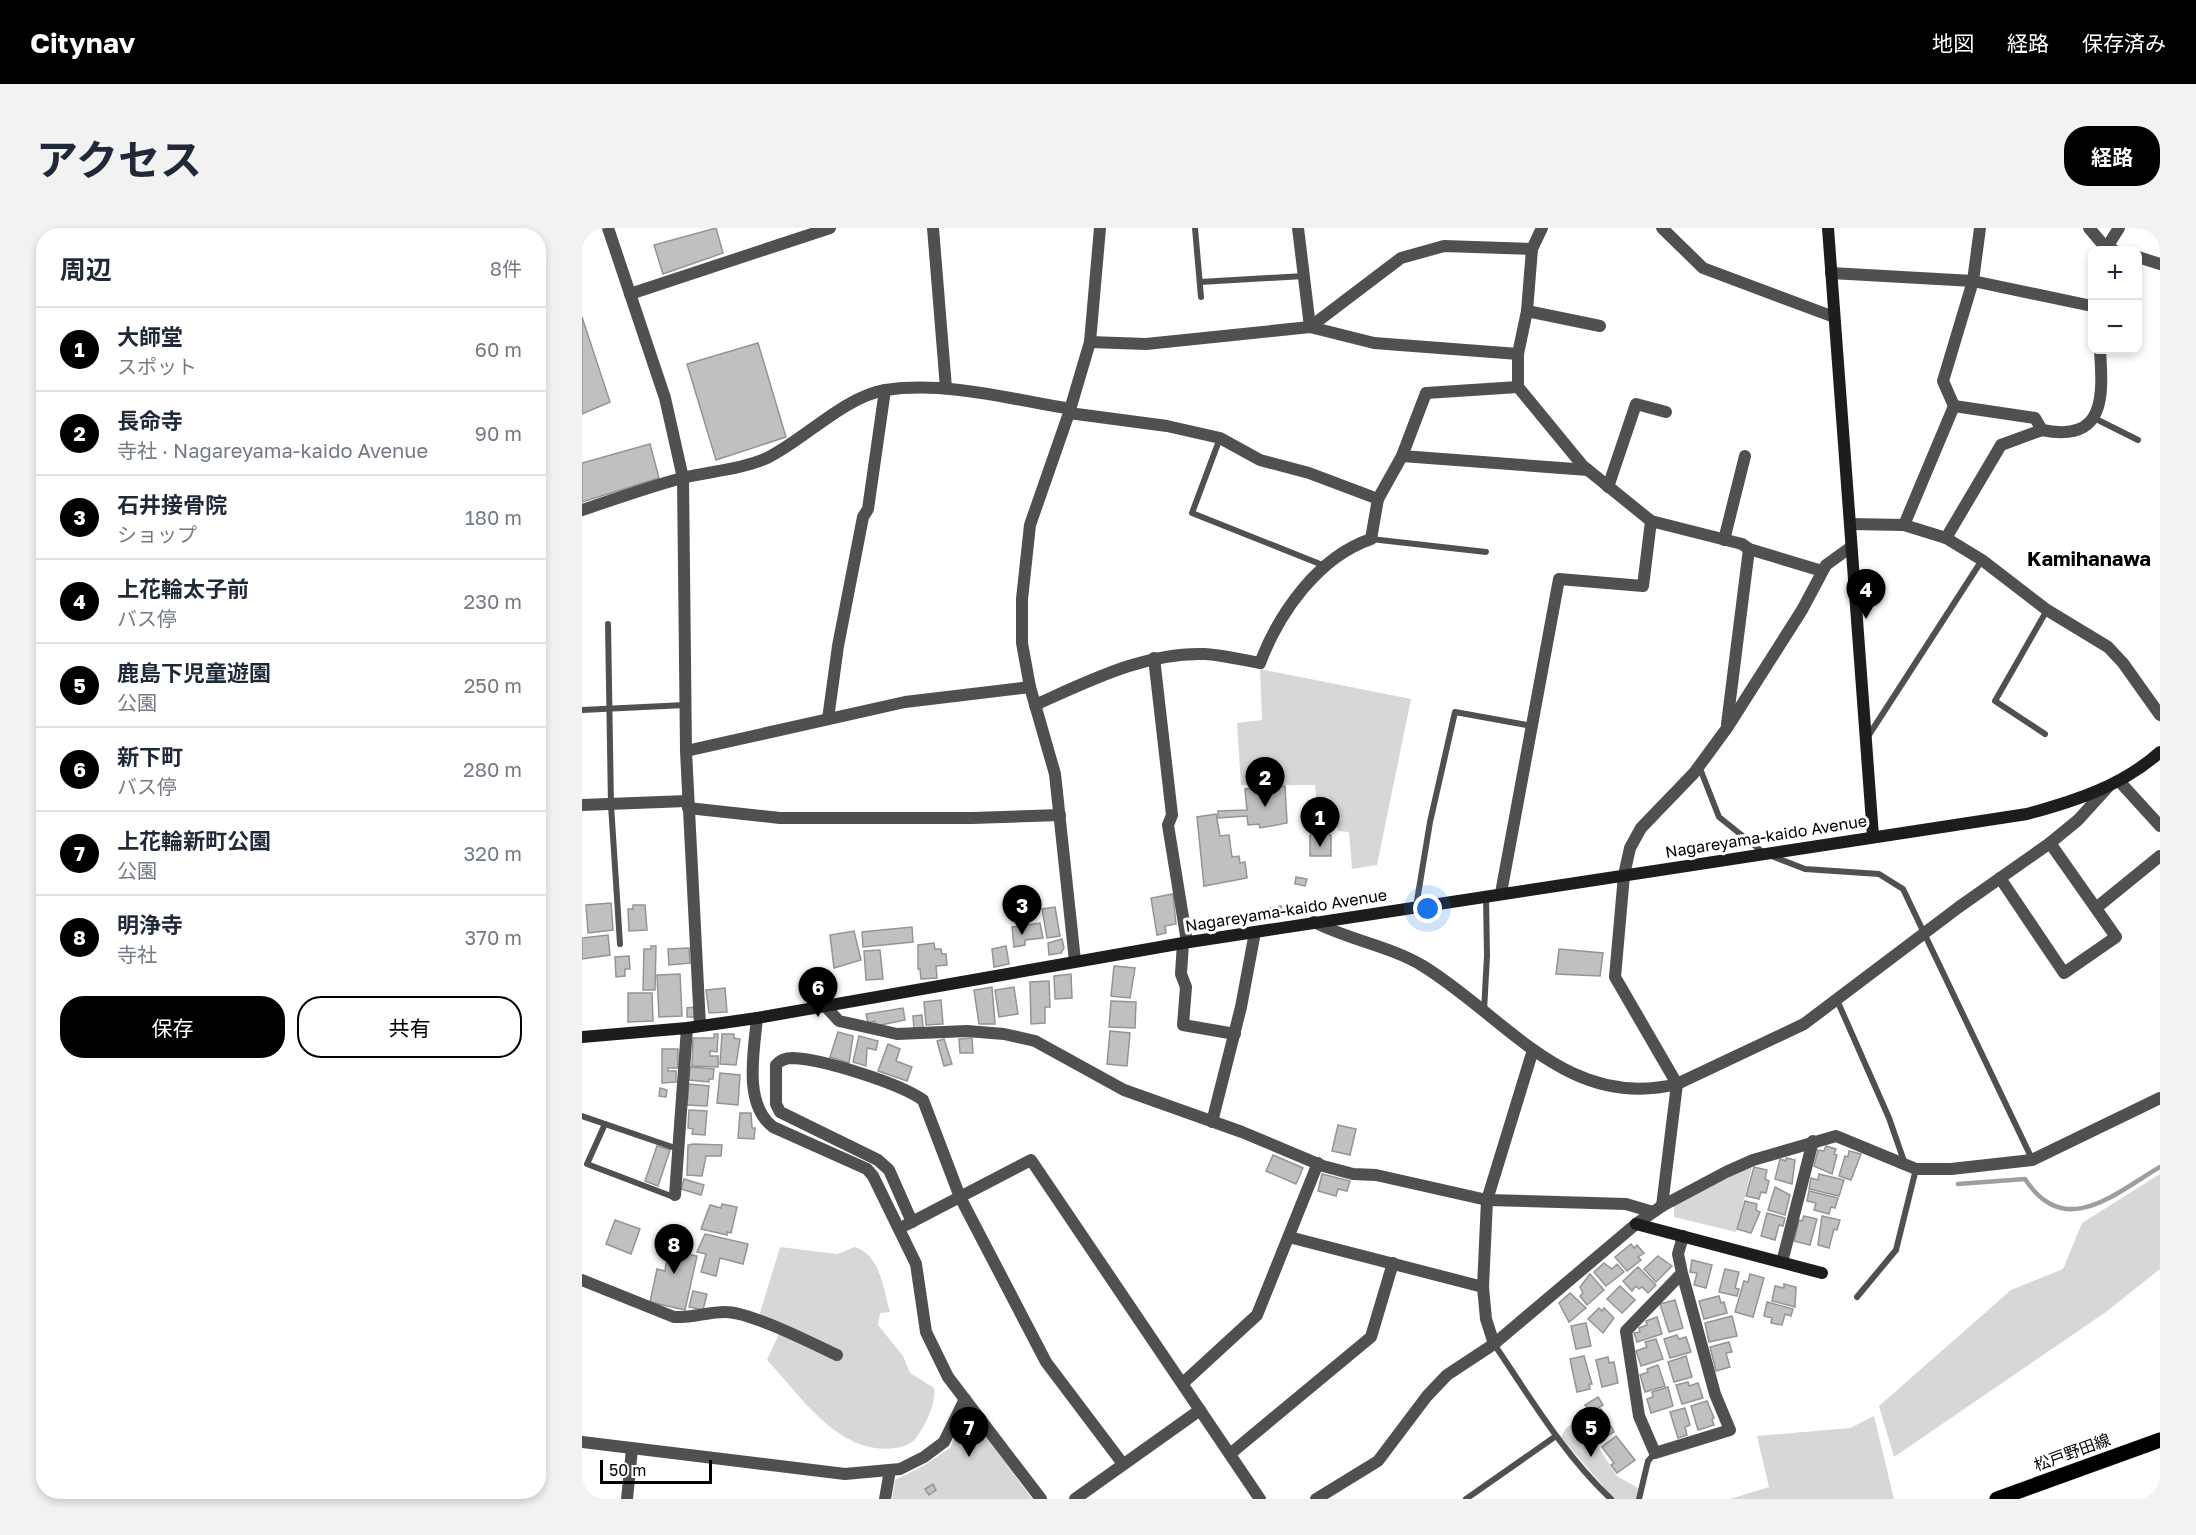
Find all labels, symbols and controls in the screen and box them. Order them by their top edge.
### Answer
text: Citynav [30,26,135,59]
text: 地図 [1932,30,1974,56]
text: 経路 [2007,30,2049,56]
text: 保存済み [2082,30,2166,56]
button: 経路 [2064,126,2160,186]
text: アクセス [36,134,202,184]
map controls [2088,246,2142,354]
button: + [2088,246,2142,300]
text: 周辺 [60,254,112,285]
text: 8件 [490,256,522,280]
button: − [2088,300,2142,354]
text: 大師堂 [117,323,183,350]
text: 1 [74,337,85,361]
text: 60 m [475,337,522,361]
text: スポット [117,354,197,378]
text: 長命寺 [117,407,183,434]
text: 2 [73,421,86,445]
text: 90 m [475,421,522,445]
text: 寺社 · Nagareyama-kaido Avenue [117,438,428,462]
text: 石井接骨院 [117,491,227,518]
text: 3 [73,505,86,529]
text: 180 m [465,505,522,529]
text: ショップ [117,522,197,546]
district label: Kamihanawa [2027,546,2151,570]
pin: 4 [1846,570,1886,619]
text: 上花輪太子前 [117,575,249,602]
text: 4 [73,589,86,613]
text: 230 m [464,589,522,613]
text: バス停 [117,606,177,630]
text: 鹿島下児童遊園 [117,659,271,686]
text: 5 [73,673,86,697]
text: 250 m [464,673,522,697]
text: 公園 [117,690,157,714]
text: 新下町 [117,743,183,770]
text: 6 [73,757,86,781]
text: 280 m [463,757,522,781]
pin: 2 [1246,758,1284,807]
text: バス停 [117,774,177,798]
pin: 1 [1300,798,1340,847]
street label: Nagareyama-kaido Avenue [1664,810,1868,862]
text: 上花輪新町公園 [117,827,271,854]
text: 7 [74,841,85,865]
text: 320 m [464,841,522,865]
text: 公園 [117,858,157,882]
street label: Nagareyama-kaido Avenue [1184,884,1388,936]
pin: 3 [1002,886,1042,935]
your location [1413,894,1442,923]
text: 明浄寺 [117,911,183,938]
text: 8 [73,925,86,949]
text: 370 m [465,925,522,949]
text: 寺社 [117,942,157,966]
pin: 6 [798,968,838,1017]
button: 保存 [60,996,285,1058]
button: 共有 [297,996,522,1058]
pin: 8 [654,1224,694,1274]
pin: 7 [950,1408,988,1457]
pin: 5 [1572,1408,1610,1457]
street label: 松戸野田線 [2031,1429,2113,1475]
scale bar [600,1457,712,1484]
text: 50 m [609,1460,646,1480]

